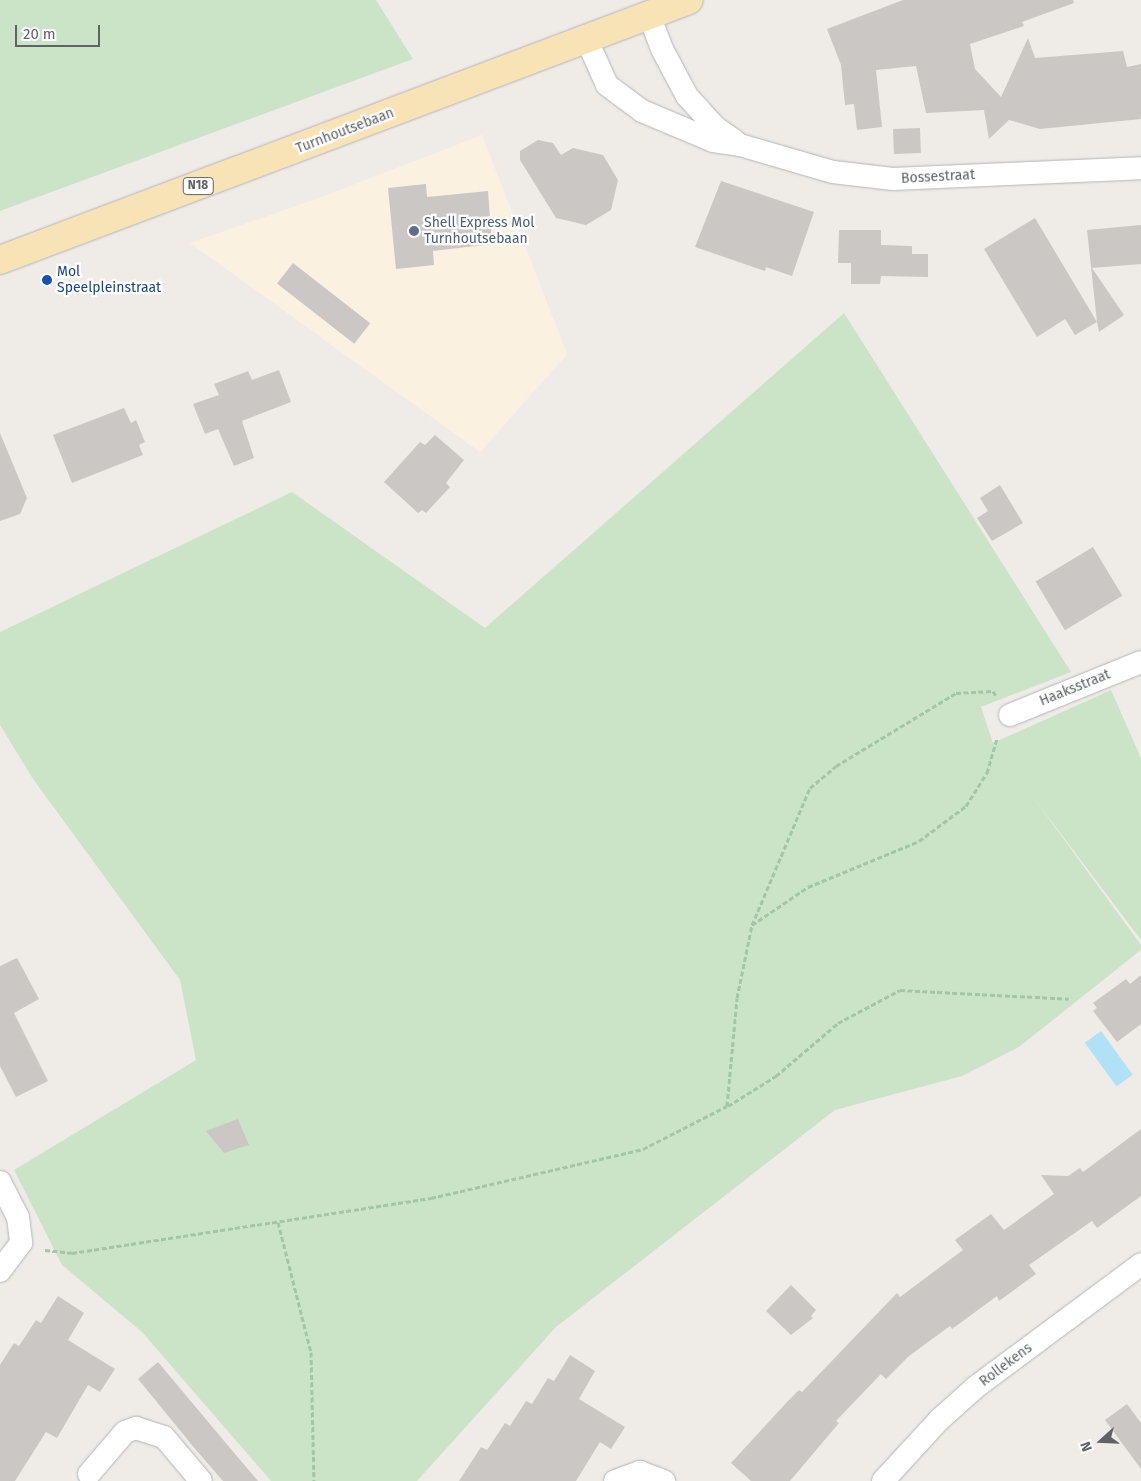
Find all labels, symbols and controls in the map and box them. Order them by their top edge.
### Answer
scale bar [18,15,102,47]
text: 20 m [23,25,56,43]
street label: Turnhoutsebaan [294,105,396,157]
street label: Bossestraat [901,167,975,187]
road number: N18 [182,177,214,196]
place label: Shell Express Mol Turnhoutsebaan [424,215,534,248]
marker: Shell Express Mol Turnhoutsebaan [408,225,420,237]
place label: Mol Speelpleinstraat [57,264,161,296]
marker: Mol Speelpleinstraat [41,274,53,286]
street label: Haaksstraat [1037,666,1113,710]
street label: Rollekens [976,1340,1036,1390]
north arrow [1076,1416,1126,1466]
text: N [1077,1439,1096,1454]

